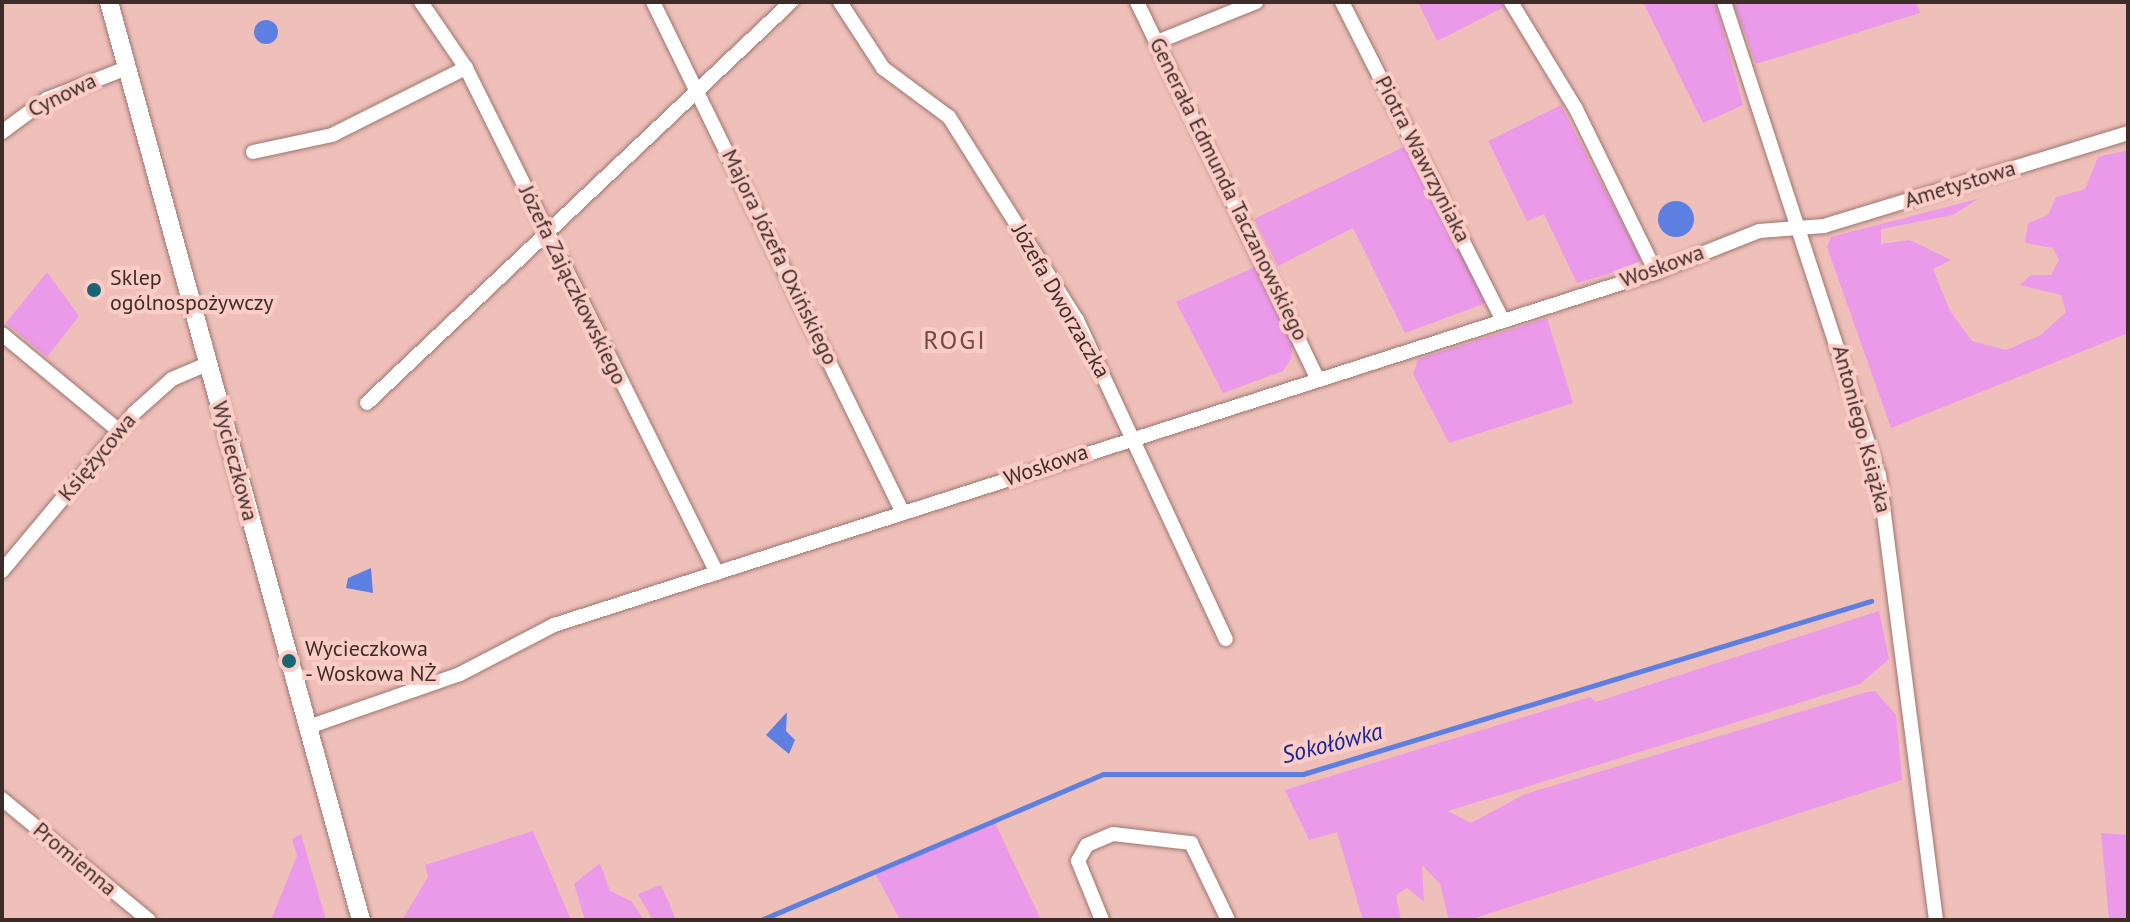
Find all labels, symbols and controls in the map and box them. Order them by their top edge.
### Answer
street label: Generała Edmunda Taczanowskiego [1144,33,1314,345]
street label: Cynowa [24,67,100,123]
street label: Piotra Wawrzyniaka [1370,71,1476,247]
street label: Majora Józefa Oxińskiego [716,145,844,369]
street label: Ametystowa [1901,155,2019,213]
street label: Józefa Zajączkowskiego [513,181,633,389]
street label: Józefa Dworzaczka [1006,219,1116,383]
street label: Woskowa [1616,239,1708,293]
place label: Sklep ogólnospożywczy [110,264,274,316]
marker: Sklep ogólnospożywczy [85,281,103,299]
district label: ROGI [923,324,987,356]
street label: Antoniego Książka [1827,342,1897,516]
street label: Wycieczkowa [206,398,264,524]
street label: Księżycowa [53,408,141,506]
street label: Woskowa [1000,438,1092,492]
place label: Wycieczkowa - Woskowa NŻ [305,635,439,686]
marker: Wycieczkowa - Woskowa NŻ [280,652,298,670]
water label: Sokołówka [1279,717,1385,769]
street label: Promienna [28,817,122,901]

